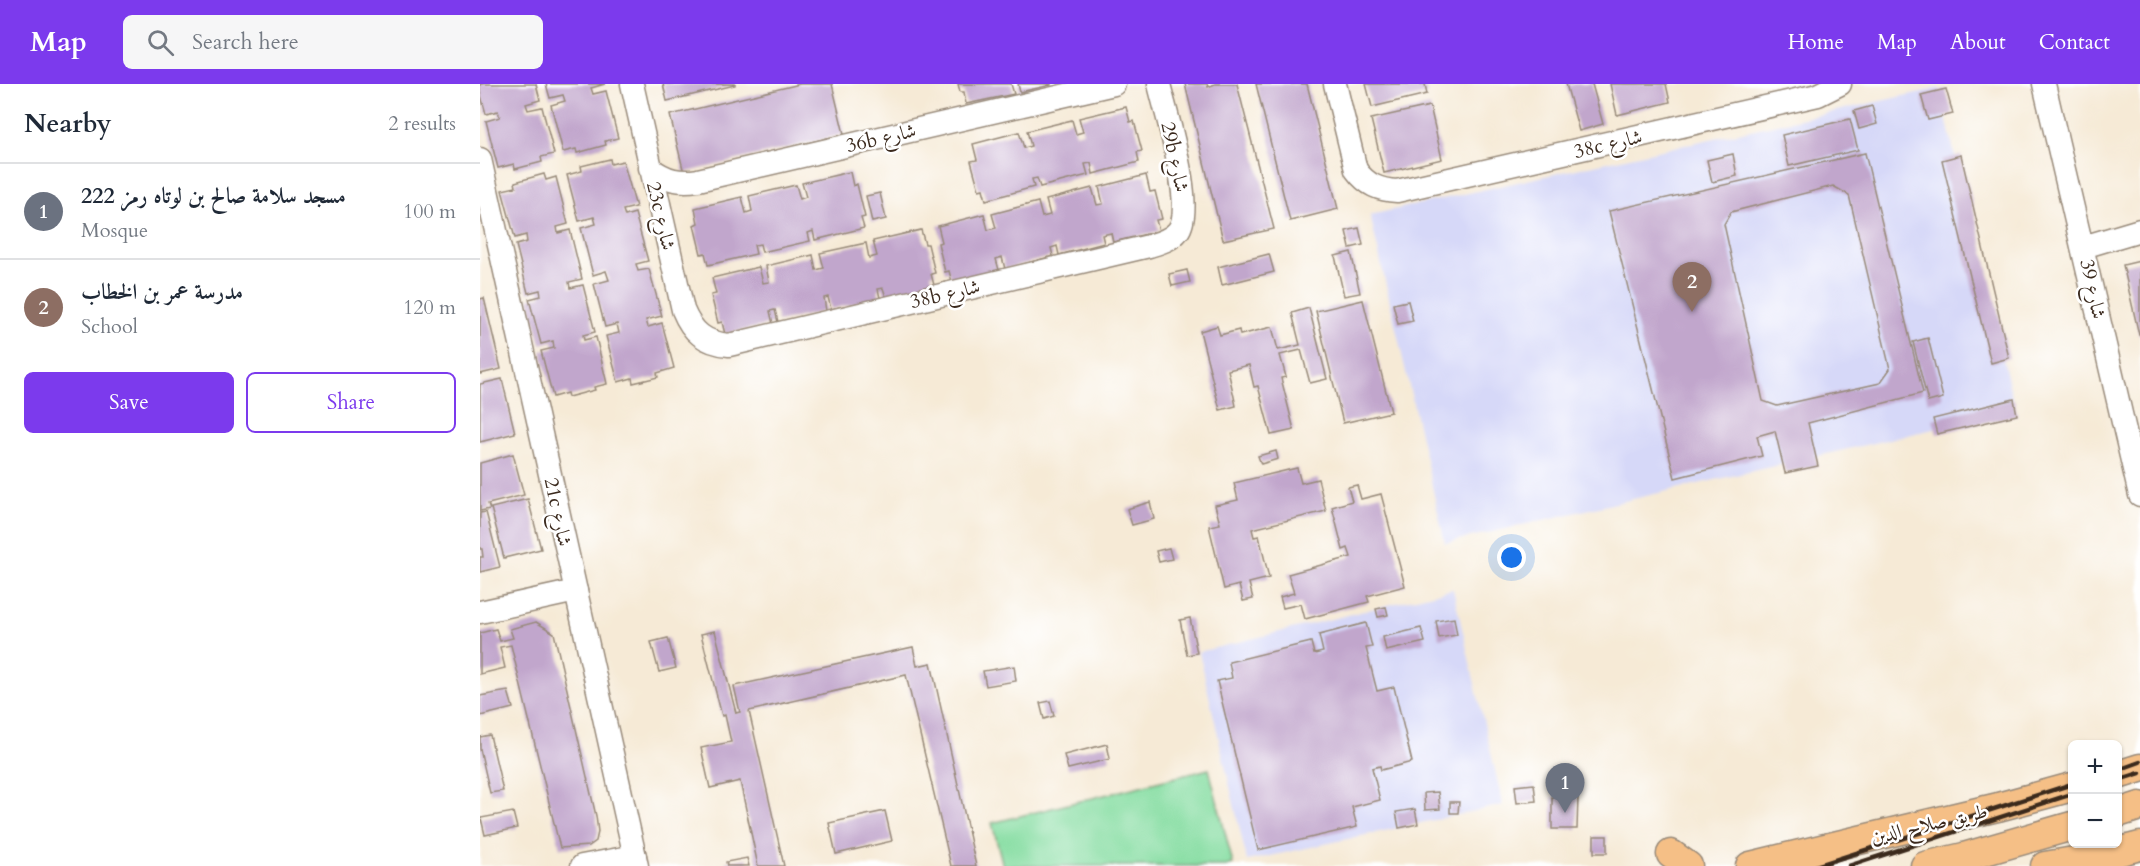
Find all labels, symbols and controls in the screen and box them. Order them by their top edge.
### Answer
search box [123,15,543,69]
text: Map [30,23,87,61]
icon: search [144,26,177,59]
text: Search here [192,27,299,57]
text: Home [1788,28,1844,57]
text: Map [1877,28,1917,57]
text: About [1950,28,2006,57]
text: Contact [2039,28,2110,57]
text: Nearby [24,106,112,141]
text: 2 results [388,110,456,137]
street label: 36b شارع [843,117,920,163]
street label: 29b شارع [1150,119,1196,196]
street label: 38c شارع [1571,123,1646,169]
street label: 23c شارع [636,179,682,254]
text: مسجد سلامة صالح بن لوتاه رمز 222 [81,181,346,211]
text: 1 [38,198,49,225]
text: 100 m [403,198,456,225]
text: Mosque [81,217,148,244]
street label: شارع 39 [2070,257,2113,322]
pin: 2 [1672,262,1712,312]
street label: 38b شارع [907,273,984,319]
text: مدرسة عمر بن الخطاب [81,277,243,307]
text: 2 [38,294,49,321]
text: 120 m [403,294,456,321]
text: School [81,313,138,340]
button: Save [24,372,234,433]
button: Share [246,372,456,433]
street label: 21c شارع [534,475,578,550]
your location [1497,543,1526,572]
map controls [2068,740,2122,848]
button: + [2068,740,2122,794]
pin: 1 [1546,764,1584,813]
button: − [2068,794,2122,848]
street label: طريق صلاح الدين [1868,797,1991,854]

